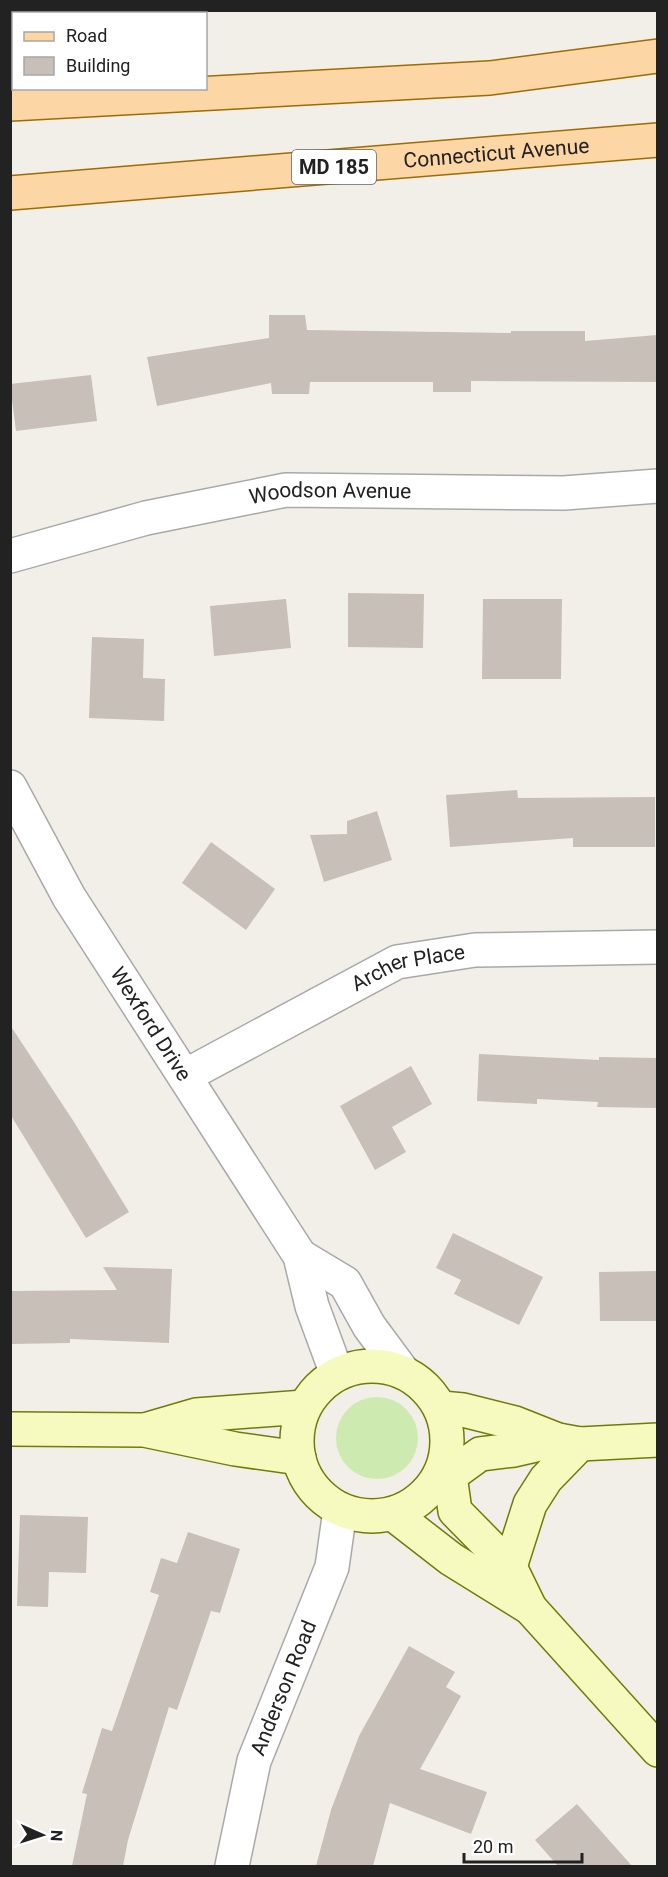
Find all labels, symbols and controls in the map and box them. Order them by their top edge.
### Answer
legend [12,12,207,90]
text: Road [66,25,107,46]
text: Building [66,55,130,76]
street label: Connecticut Avenue [403,134,590,173]
road number: MD 185 [292,150,376,184]
street label: Woodson Avenue [247,477,411,509]
street label: Archer Place [347,940,467,996]
street label: Wexford Drive [105,963,196,1085]
street label: Anderson Road [246,1617,321,1759]
north arrow [12,1805,72,1865]
scale bar [464,1826,582,1864]
text: N [47,1830,66,1842]
text: 20 m [473,1836,513,1857]

